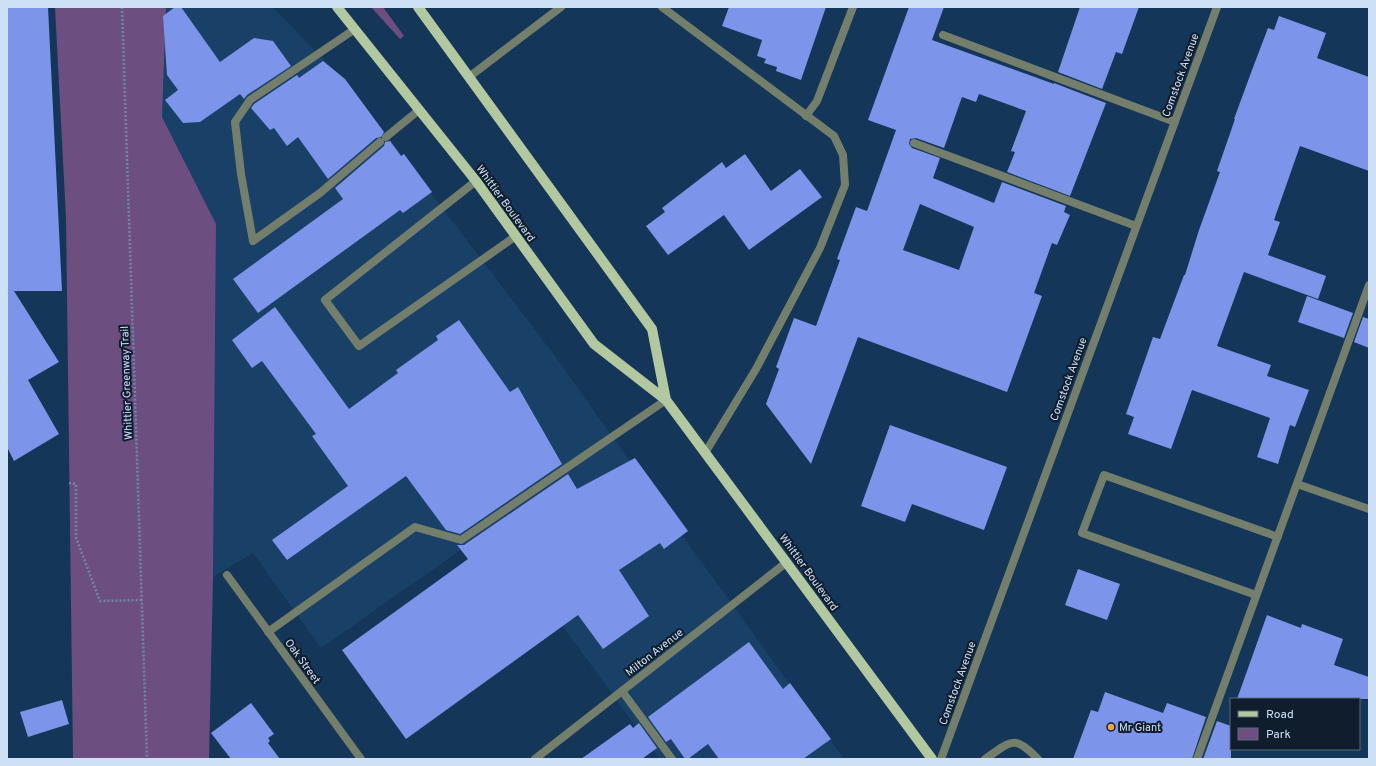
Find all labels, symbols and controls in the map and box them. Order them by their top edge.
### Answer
street label: Comstock Avenue [1159,31,1203,119]
street label: Whittier Boulevard [473,162,538,245]
street label: Whittier Greenway Trail [118,326,136,440]
street label: Comstock Avenue [1047,335,1091,423]
street label: Whittier Boulevard [776,531,841,614]
street label: Milton Avenue [623,626,686,680]
street label: Oak Street [281,636,323,687]
street label: Comstock Avenue [936,639,980,727]
legend [1230,698,1360,750]
text: Road [1266,707,1294,723]
place label: Mr Giant [1119,721,1161,735]
marker: Mr Giant [1106,722,1116,732]
text: Park [1266,727,1291,743]

